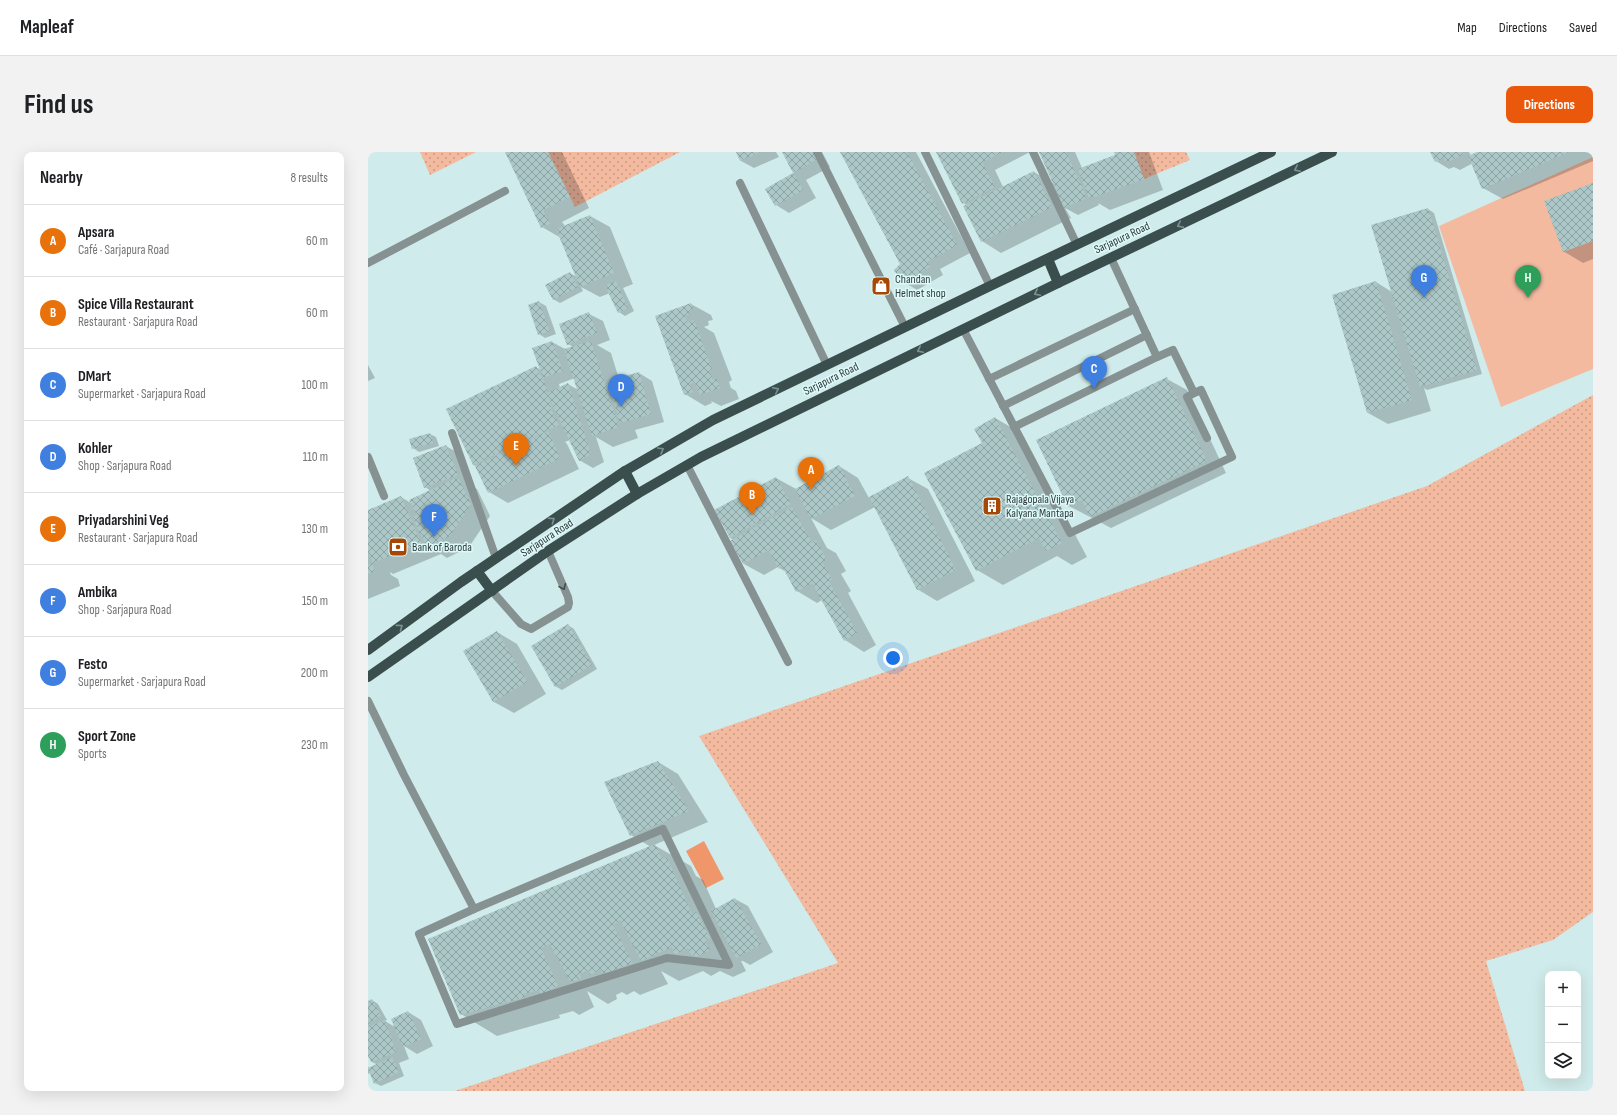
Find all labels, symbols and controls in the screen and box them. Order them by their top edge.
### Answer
text: Mapleaf [20,16,74,39]
text: Map [1457,19,1477,36]
text: Directions [1499,19,1547,36]
text: Saved [1569,19,1597,36]
button: Directions [1506,86,1593,123]
text: Find us [24,88,93,121]
one-way arrow [1294,164,1301,172]
text: Nearby [40,168,83,188]
text: 8 results [290,170,328,186]
street label: Sarjapura Road [1092,219,1152,257]
one-way arrow [1176,220,1184,228]
text: Apsara [78,223,114,242]
text: A [50,233,56,249]
text: 60 m [306,233,328,249]
text: Café · Sarjapura Road [78,242,169,258]
pin: G [1411,265,1437,298]
pin: H [1515,265,1541,298]
place label: Chandan Helmet shop [895,272,946,301]
shop icon: Chandan Helmet shop [870,275,892,297]
one-way arrow [1034,288,1041,296]
text: Spice Villa Restaurant [78,295,194,314]
text: B [50,305,56,321]
text: 60 m [306,305,328,321]
text: Restaurant · Sarjapura Road [78,314,198,330]
one-way arrow [917,345,925,353]
pin: C [1081,356,1107,389]
street label: Sarjapura Road [801,359,861,399]
text: DMart [78,367,111,386]
pin: D [608,374,634,407]
text: C [50,377,56,393]
text: 100 m [301,377,328,393]
text: Supermarket · Sarjapura Road [78,386,206,402]
one-way arrow [772,387,780,395]
pin: E [503,433,529,466]
text: Kohler [78,439,112,458]
one-way arrow [657,448,664,455]
text: D [50,449,56,465]
text: 110 m [303,449,328,465]
pin: A [798,457,824,490]
text: Shop · Sarjapura Road [78,458,171,474]
pin: B [739,482,765,515]
place label: Rajagopala Vijaya Kalyana Mantapa [1006,492,1075,521]
building icon: Rajagopala Vijaya Kalyana Mantapa [981,495,1003,517]
pin: F [421,504,447,537]
text: Priyadarshini Veg [78,511,169,530]
street label: Sarjapura Road [518,515,576,561]
one-way arrow [548,517,555,525]
text: E [50,521,56,537]
text: 130 m [302,521,328,537]
text: Restaurant · Sarjapura Road [78,530,198,546]
bank icon: Bank of Baroda [387,536,409,558]
place label: Bank of Baroda [412,540,472,555]
text: Ambika [78,583,117,602]
one-way arrow [559,584,567,591]
text: F [50,593,56,609]
text: 150 m [302,593,328,609]
text: Shop · Sarjapura Road [78,602,171,618]
one-way arrow [395,625,402,632]
your location [883,648,903,668]
text: Festo [78,655,108,674]
text: G [50,665,56,681]
text: 200 m [301,665,328,681]
text: Supermarket · Sarjapura Road [78,674,206,690]
text: Sport Zone [78,727,136,746]
text: H [50,737,56,753]
text: 230 m [301,737,328,753]
text: Sports [78,746,107,762]
map controls [1545,971,1581,1079]
button: + [1545,971,1581,1007]
button: − [1545,1007,1581,1043]
button: layers [1545,1043,1581,1079]

